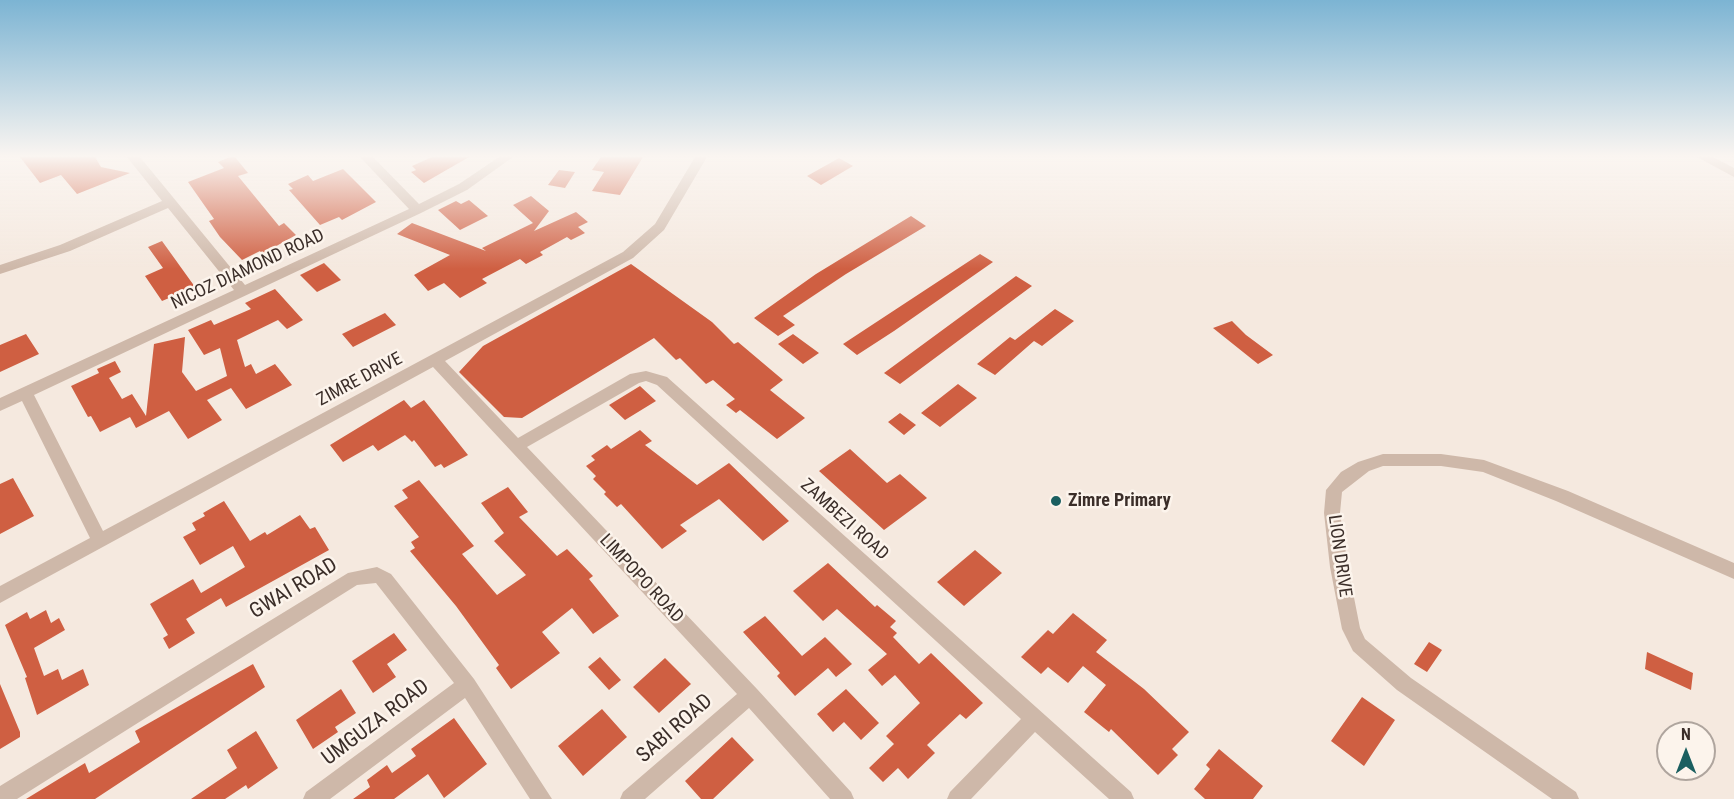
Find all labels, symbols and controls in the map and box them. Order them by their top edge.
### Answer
street label: NICOZ DIAMOND ROAD [168,225,328,315]
street label: ZIMRE DRIVE [314,349,406,411]
street label: ZAMBEZI ROAD [795,475,893,565]
place label: Zimre Primary [1068,490,1171,512]
marker: Zimre Primary [1049,494,1063,508]
street label: LION DRIVE [1323,514,1355,598]
street label: LIMPOPO ROAD [594,530,688,628]
street label: GWAI ROAD [246,553,342,625]
street label: UMGUZA ROAD [317,675,435,771]
street label: SABI ROAD [632,689,718,769]
north arrow [1656,721,1716,781]
text: N [1681,725,1691,744]

